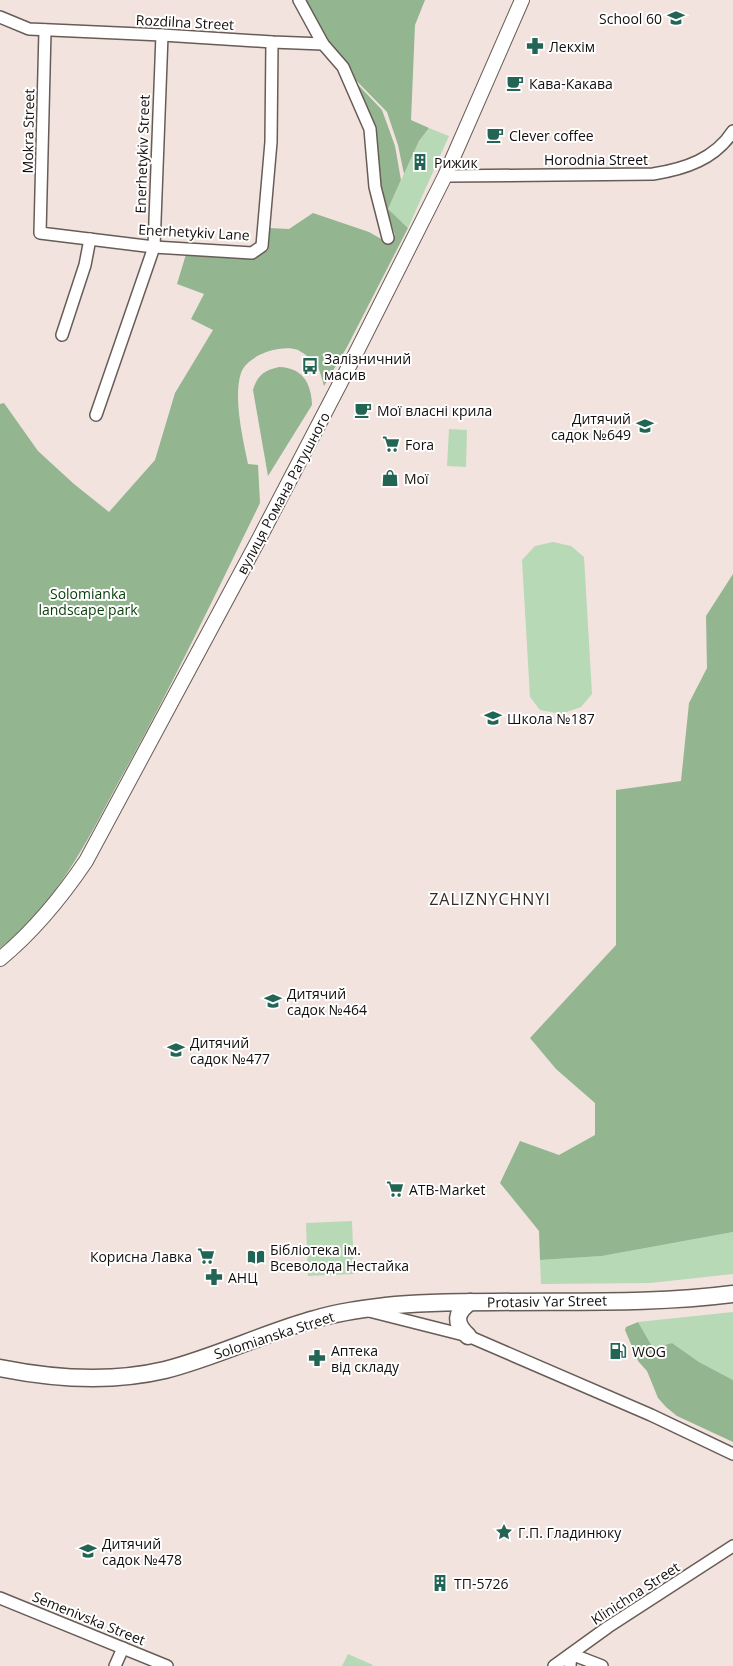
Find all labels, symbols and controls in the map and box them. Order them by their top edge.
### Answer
school or university icon: School 60 [666,8,686,28]
place label: School 60 [599,9,662,28]
street label: Rozdilna Street [135,10,235,34]
pharmacy icon: Лекхім [525,36,545,56]
place label: Лекхім [549,37,595,56]
cafe icon: Кава-Какава [505,73,525,93]
place label: Кава-Какава [529,74,613,93]
street label: Mokra Street [18,89,38,173]
street label: Enerhetykiv Street [130,94,154,214]
cafe icon: Clever coffee [485,125,505,145]
place label: Clever coffee [509,126,594,145]
street label: Horodnia Street [544,150,648,169]
building icon: Рижик [410,152,430,172]
place label: Рижик [434,153,479,172]
street label: Enerhetykiv Lane [138,220,250,244]
place label: Залізничний масив [324,349,411,384]
bus stop icon: Залізничний масив [300,356,320,376]
cafe icon: Мої власні крила [353,400,373,420]
place label: Мої власні крила [377,401,492,420]
street label: вулиця Романа Ратушного [232,409,334,577]
place label: Дитячий садок №649 [551,409,631,444]
school or university icon: Дитячий садок №649 [635,416,655,436]
supermarket icon: Fora [381,434,401,454]
place label: Fora [405,435,434,454]
shop icon: Мої [380,468,400,488]
place label: Мої [404,469,429,488]
park label: Solomianka landscape park [38,584,138,619]
school or university icon: Школа №187 [483,708,503,728]
place label: Школа №187 [507,709,595,728]
district label: ZALIZNYCHNYI [429,888,551,910]
place label: Дитячий садок №464 [287,984,367,1019]
school or university icon: Дитячий садок №464 [263,991,283,1011]
place label: Дитячий садок №477 [190,1033,270,1068]
school or university icon: Дитячий садок №477 [166,1040,186,1060]
supermarket icon: ATB-Market [385,1179,405,1199]
place label: ATB-Market [409,1180,485,1199]
place label: Бібліотека ім. Всеволода Нестайка [270,1240,409,1275]
supermarket icon: Корисна Лавка [196,1246,216,1266]
place label: Корисна Лавка [90,1247,192,1266]
library icon: Бібліотека ім. Всеволода Нестайка [246,1247,266,1267]
pharmacy icon: АНЦ [204,1267,224,1287]
place label: АНЦ [228,1268,258,1287]
street label: Protasiv Yar Street [487,1290,607,1312]
street label: Solomianska Street [211,1307,337,1363]
place label: Аптека від складу [331,1341,400,1376]
fuel station icon: WOG [608,1341,628,1361]
place label: WOG [632,1342,666,1361]
pharmacy icon: Аптека від складу [307,1348,327,1368]
place icon: Г.П. Гладинюку [494,1522,514,1542]
place label: Г.П. Гладинюку [518,1523,622,1542]
place label: Дитячий садок №478 [102,1534,182,1569]
school or university icon: Дитячий садок №478 [78,1541,98,1561]
street label: Klinichna Street [587,1557,683,1629]
building icon: ТП-5726 [430,1573,450,1593]
place label: ТП-5726 [454,1574,508,1593]
street label: Semenivska Street [30,1587,148,1649]

